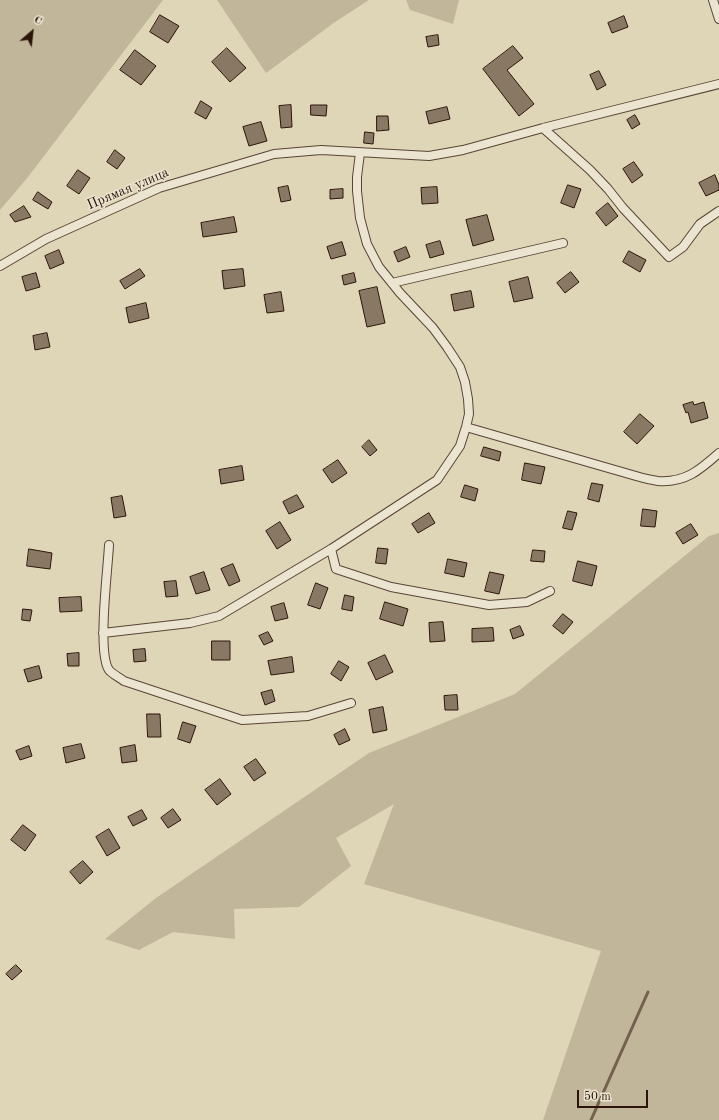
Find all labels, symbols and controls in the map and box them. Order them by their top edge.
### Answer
north arrow [12,12,52,52]
text: С [32,14,44,28]
street label: Прямая улица [84,164,172,214]
scale bar [579,1082,650,1108]
text: 50 m [584,1091,611,1103]

